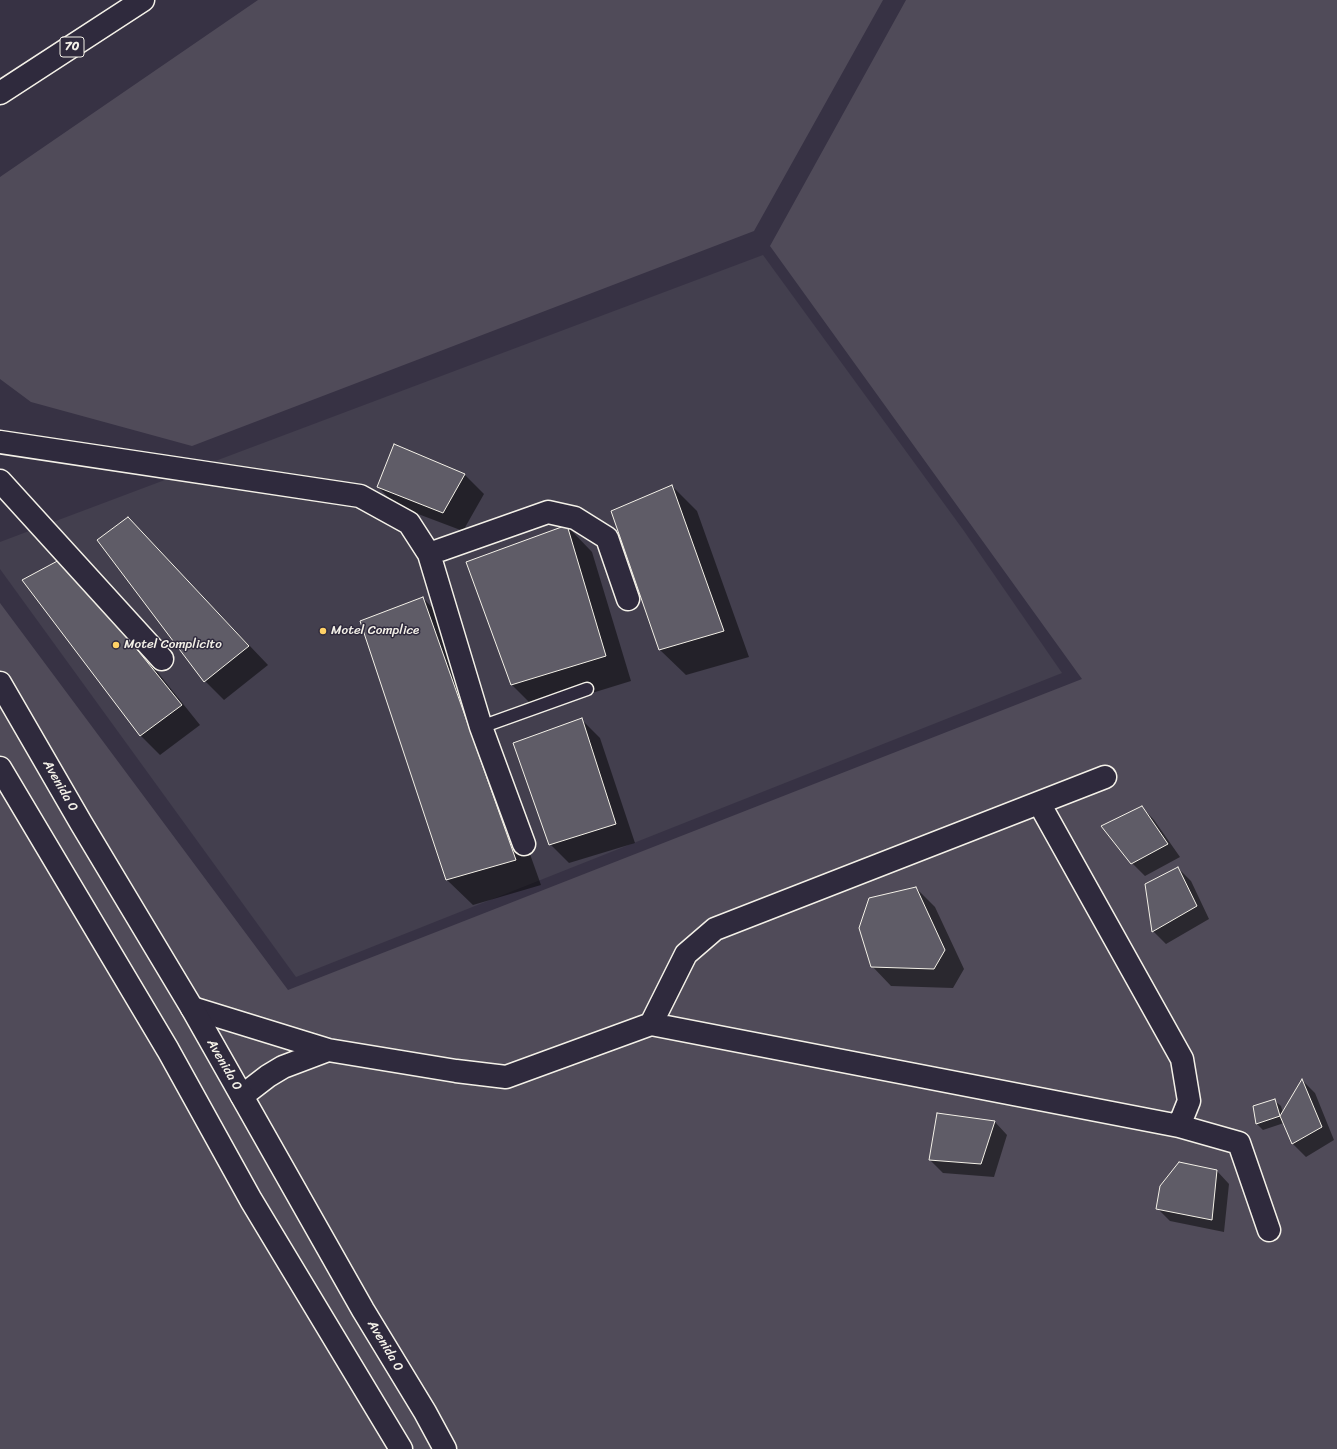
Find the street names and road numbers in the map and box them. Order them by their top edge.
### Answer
road number: 70 [60,37,84,57]
street label: Avenida 0 [39,757,81,815]
street label: Avenida 0 [203,1036,245,1094]
street label: Avenida 0 [364,1318,406,1374]

